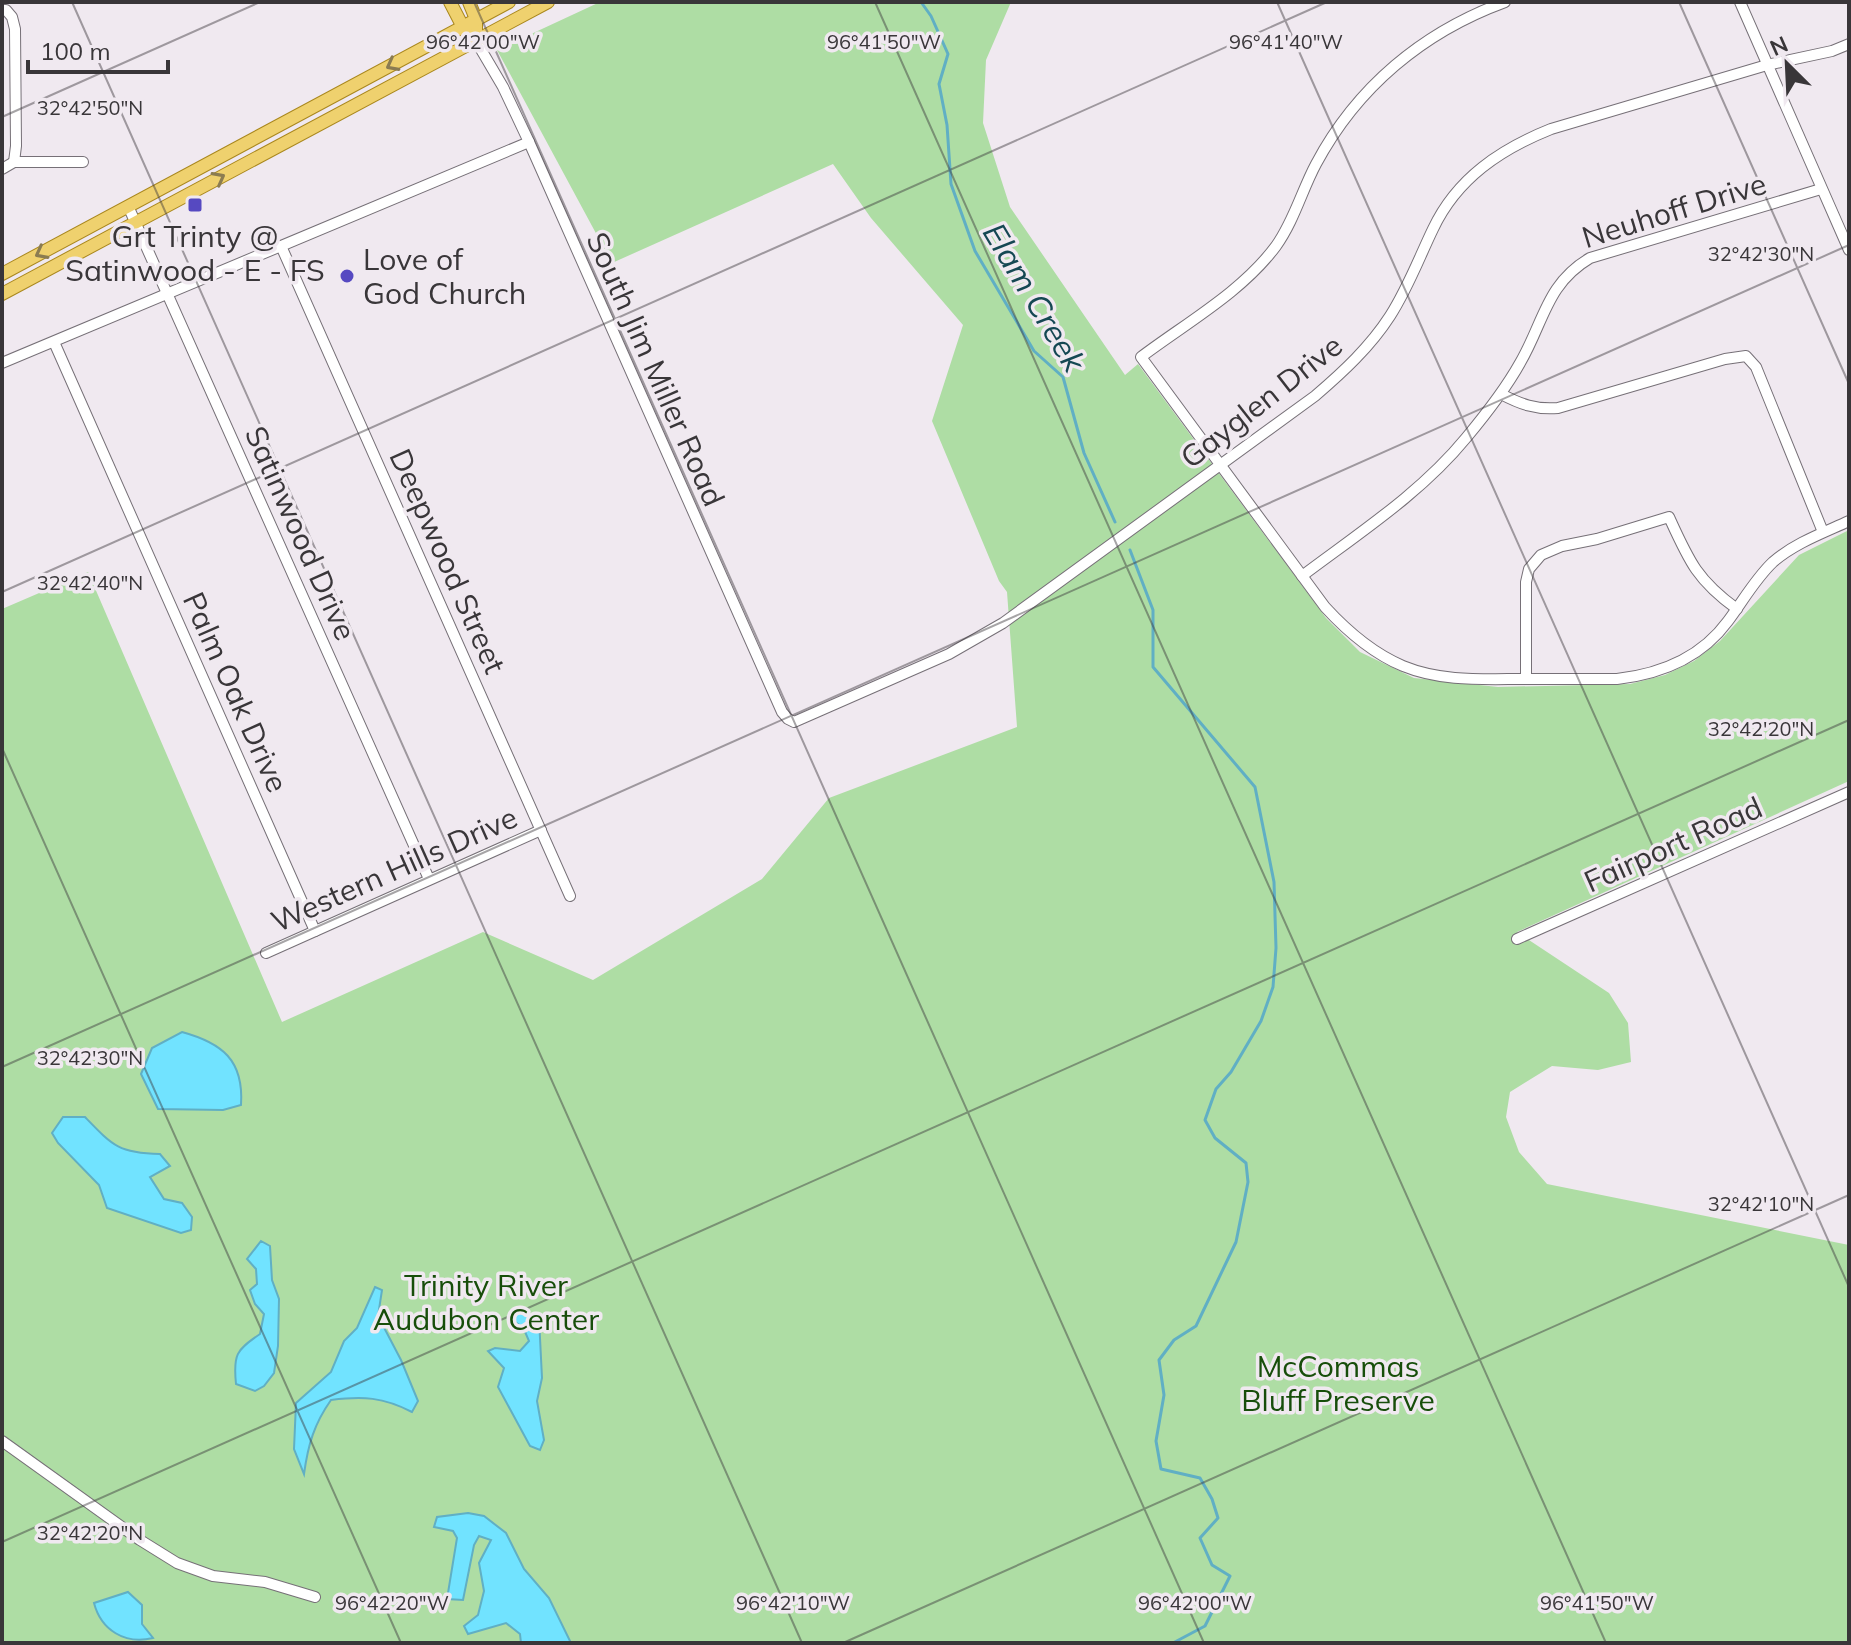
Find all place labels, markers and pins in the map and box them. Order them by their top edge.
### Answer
marker: Grt Trinty @ Satinwood - E - FS [186,196,204,214]
place label: Grt Trinty @ Satinwood - E - FS [65,217,325,289]
place label: Love of God Church [363,240,526,312]
marker: Love of God Church [338,267,356,285]

